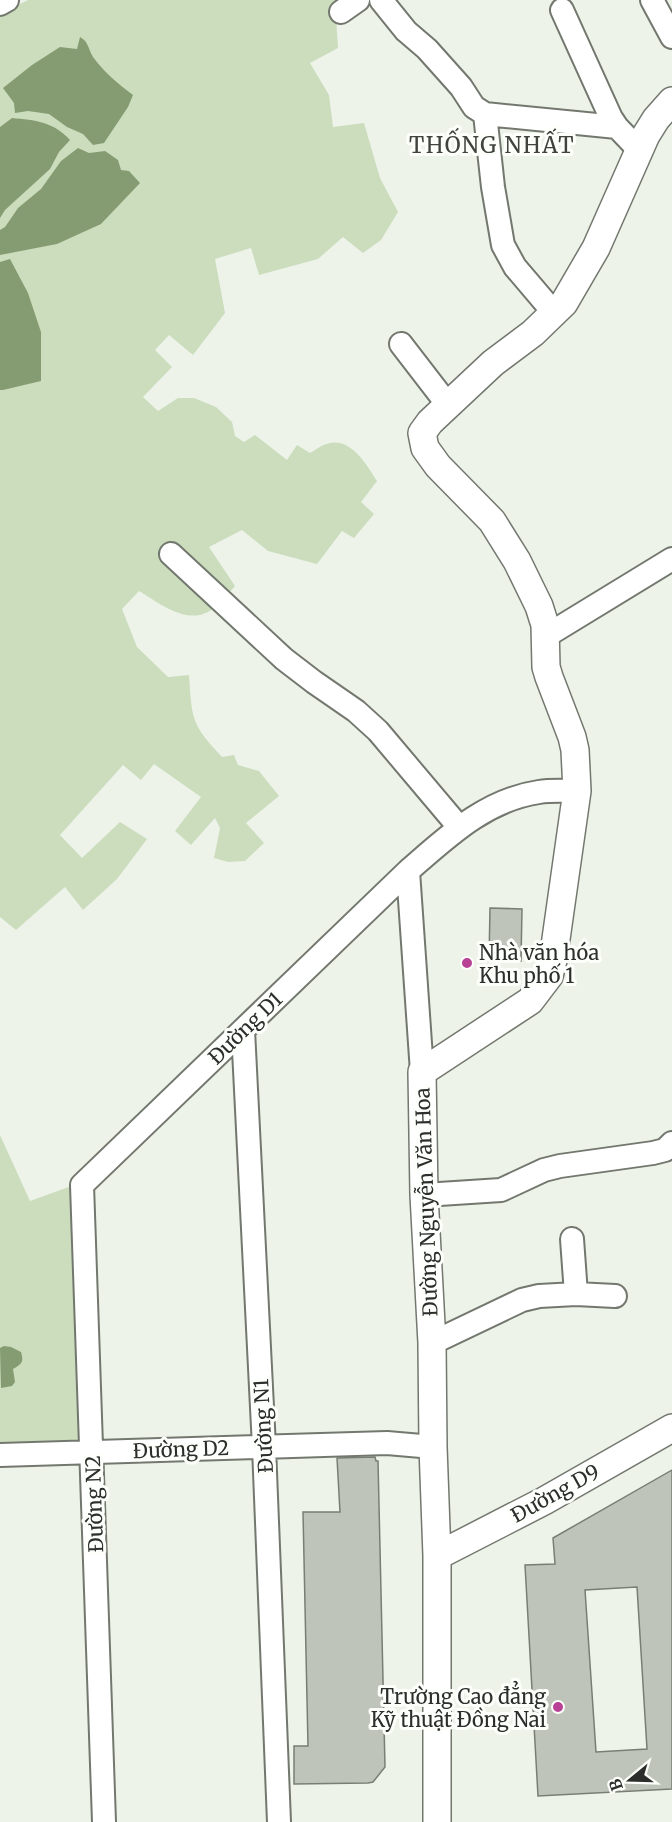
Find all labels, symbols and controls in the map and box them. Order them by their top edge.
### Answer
district label: THỐNG NHẤT [409,127,575,159]
place label: Nhà văn hóa Khu phố 1 [479,940,599,988]
marker: Nhà văn hóa Khu phố 1 [460,956,474,970]
street label: Đường D1 [203,987,287,1069]
street label: Đường Nguyễn Văn Hoa [408,1087,442,1317]
street label: Đường N1 [248,1378,278,1474]
street label: Đường D2 [132,1435,230,1463]
street label: Đường N2 [80,1455,108,1553]
street label: Đường D9 [506,1458,604,1528]
place label: Trường Cao đẳng Kỹ thuật Đồng Nai [371,1680,546,1732]
marker: Trường Cao đẳng Kỹ thuật Đồng Nai [551,1700,565,1714]
north arrow [600,1750,660,1810]
text: B [605,1776,627,1793]

